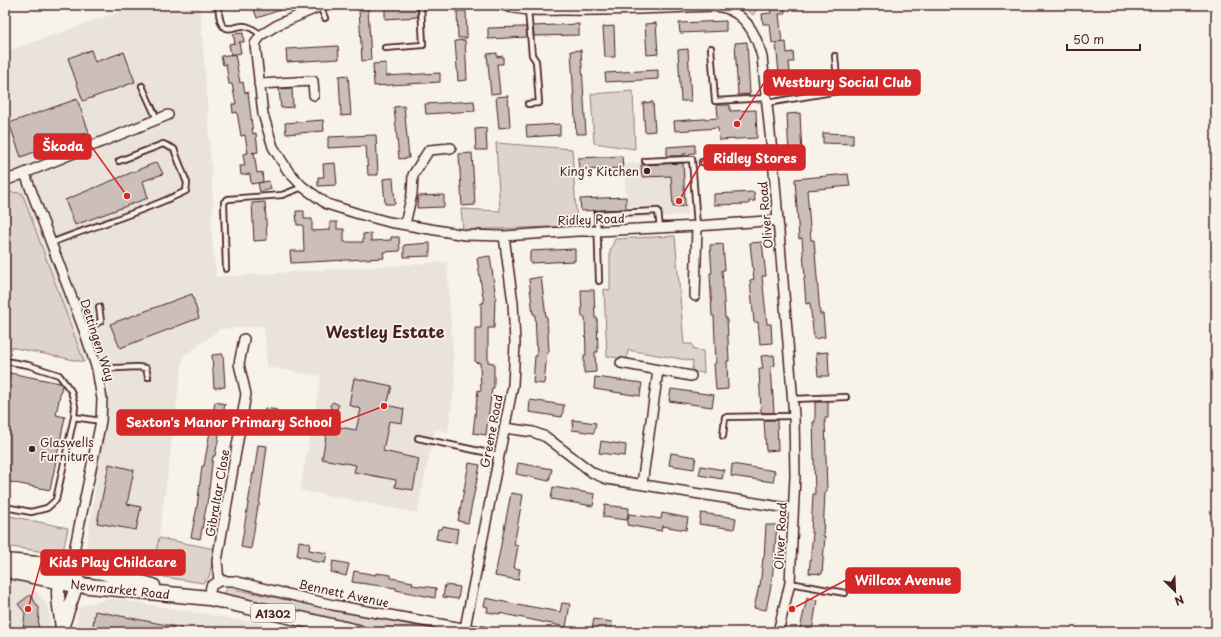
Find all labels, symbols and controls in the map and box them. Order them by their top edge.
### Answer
scale bar [1067,26,1140,52]
text: 50 m [1073,30,1104,48]
callout: Westbury Social Club [764,70,920,95]
text: Westbury Social Club [772,72,912,91]
callout: Škoda [34,134,91,159]
text: Škoda [42,136,84,155]
callout: Ridley Stores [704,145,805,170]
text: Ridley Stores [713,148,797,167]
place label: King's Kitchen [560,162,639,180]
marker: King's Kitchen [642,166,652,176]
street label: Oliver Road [753,181,777,249]
street label: Ridley Road [557,209,625,229]
street label: Dettingen Way [76,297,120,384]
district label: Westley Estate [325,319,445,343]
street label: Greene Road [475,393,507,469]
callout: Sexton's Manor Primary School [117,410,340,435]
text: Sexton's Manor Primary School [126,412,332,431]
place label: Glaswells Furniture [40,433,95,465]
marker: Glaswells Furniture [27,444,37,454]
street label: Gibraltar Close [200,448,234,538]
street label: Oliver Road [769,502,791,570]
callout: Kids Play Childcare [41,550,185,575]
text: Kids Play Childcare [49,552,177,571]
callout: Willcox Avenue [846,568,960,593]
text: Willcox Avenue [855,570,951,589]
north arrow [1155,571,1195,611]
street label: Newmarket Road [69,575,171,603]
street label: Bennett Avenue [297,575,391,611]
text: N [1172,591,1187,610]
road number: A1302 [251,604,295,622]

